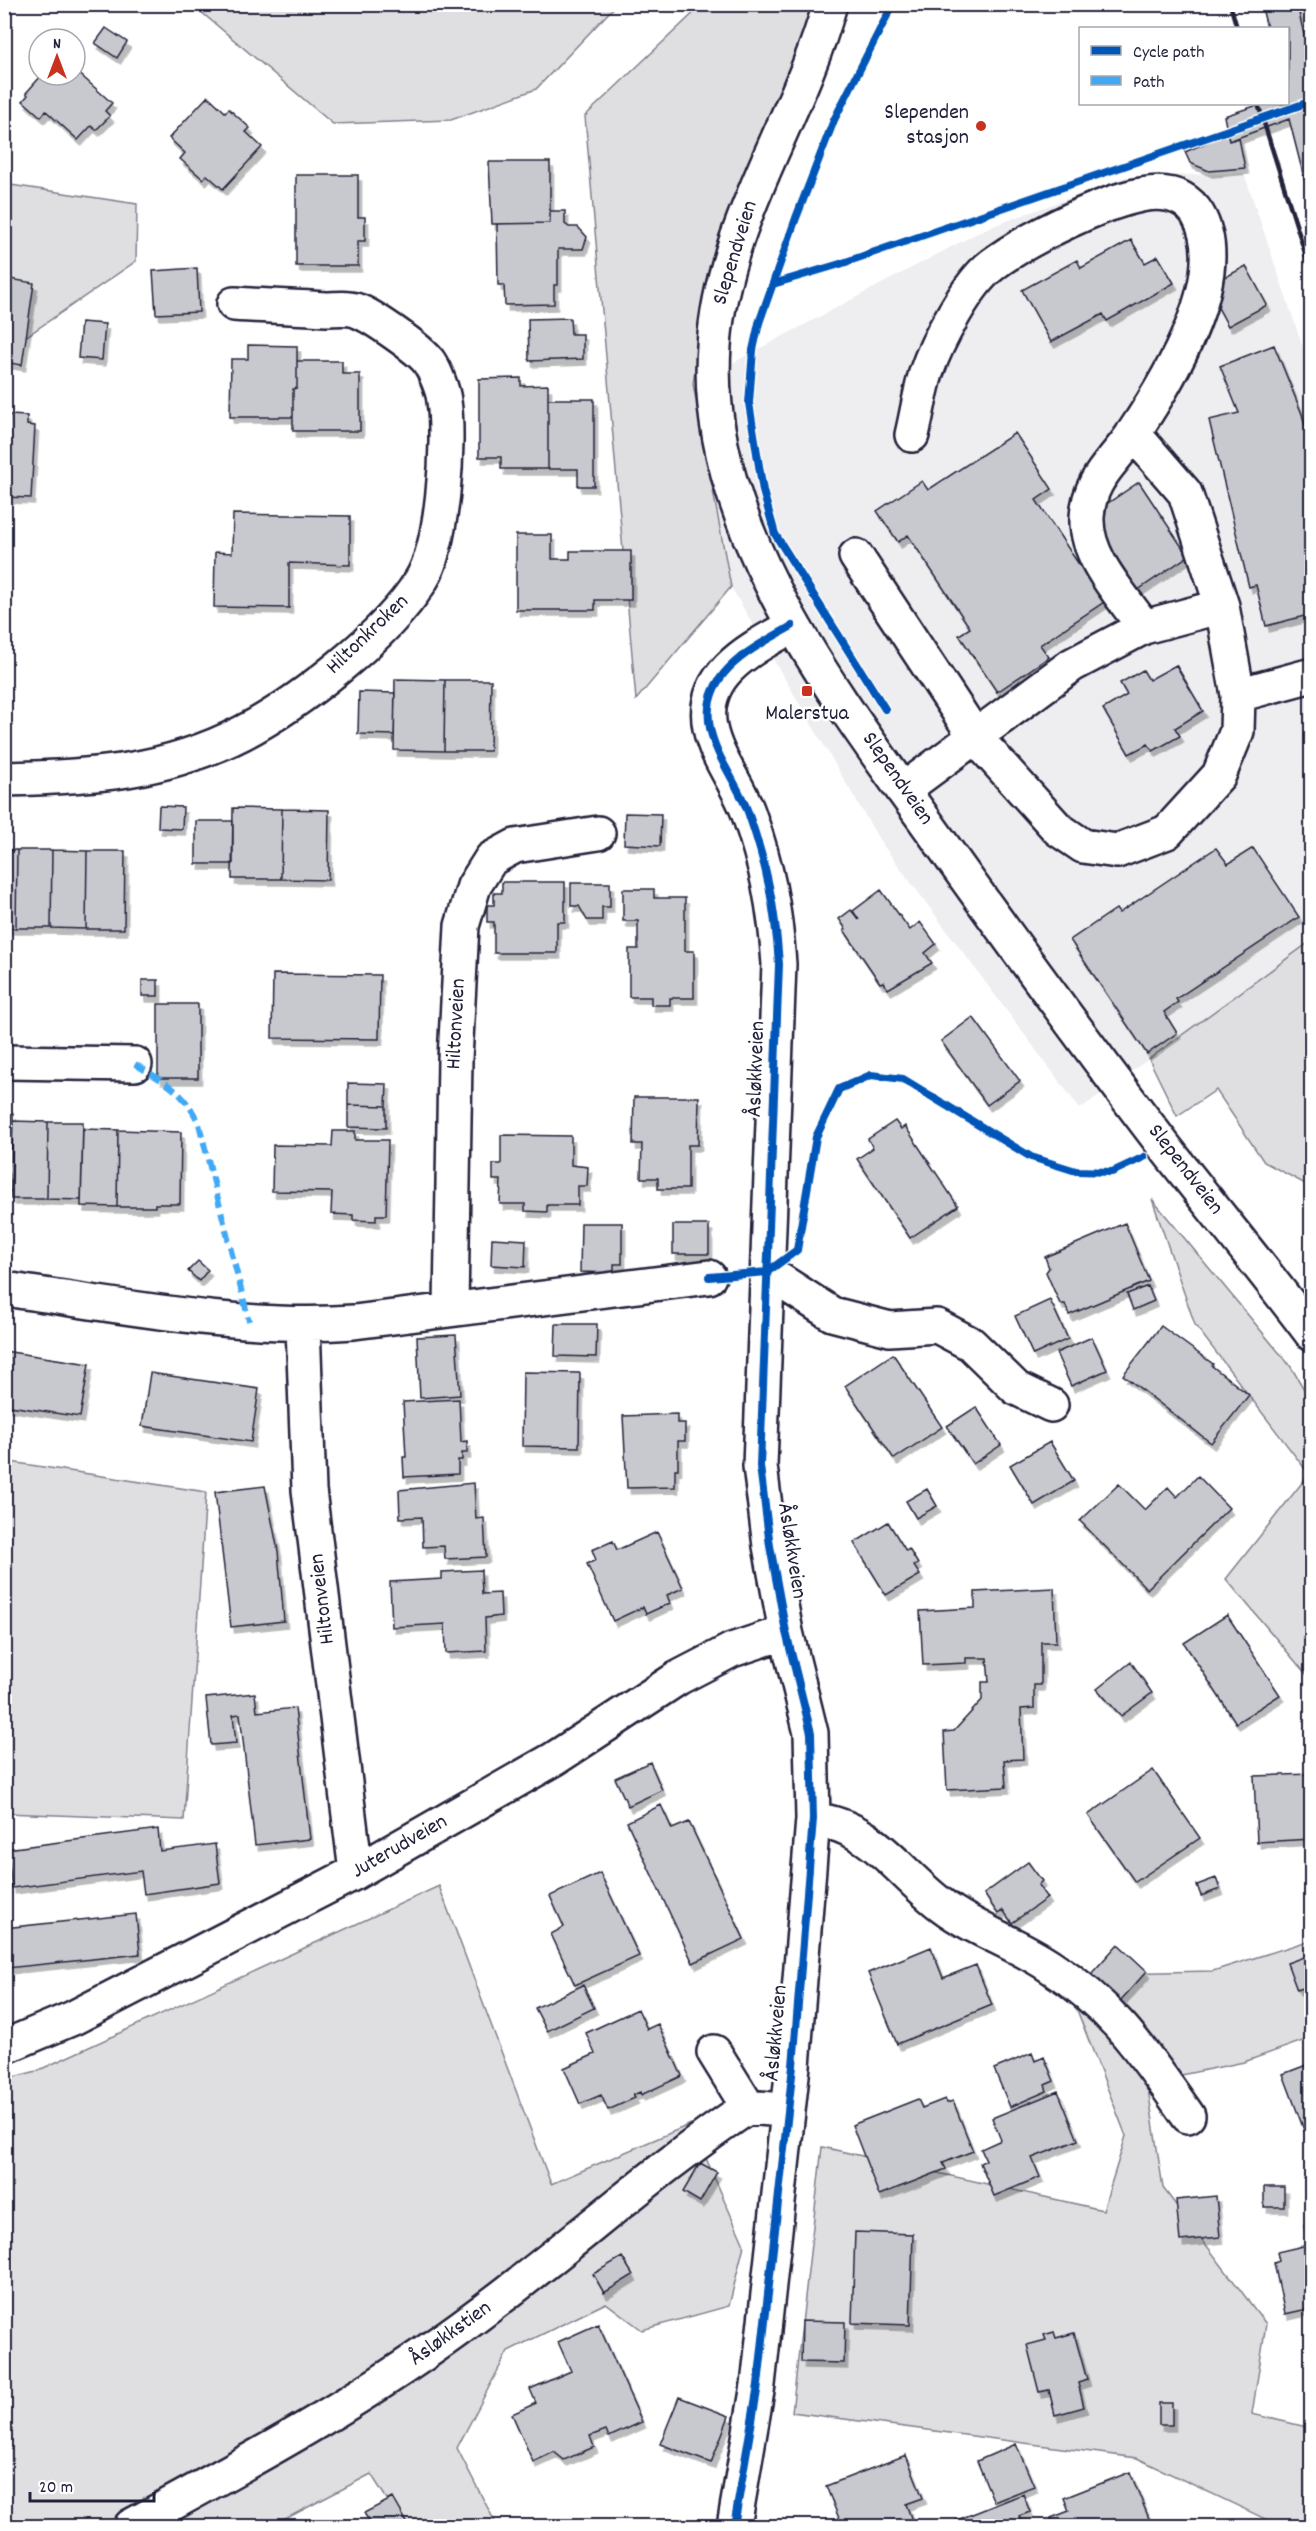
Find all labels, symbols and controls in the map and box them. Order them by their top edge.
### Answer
north arrow [27,27,87,87]
legend [1079,27,1289,105]
text: N [53,33,61,56]
text: Cycle path [1133,41,1204,66]
text: Path [1133,71,1165,96]
place label: Slependen stasjon [884,98,969,154]
marker: Slependen stasjon [974,119,988,133]
street label: Slependveien [705,197,767,309]
street label: Hiltonkroken [320,588,416,682]
marker: Malerstua [800,684,814,698]
place label: Malerstua [765,699,849,730]
street label: Slependveien [853,726,941,832]
street label: Hiltonveien [439,978,475,1070]
street label: Åsløkkveien [740,1020,774,1118]
street label: Slependveien [1140,1118,1230,1222]
street label: Åsløkkveien [768,1501,814,1601]
street label: Hiltonveien [302,1552,344,1646]
street label: Juterudveien [346,1807,454,1887]
street label: Åsløkkveien [757,1984,797,2082]
street label: Åsløkkstien [403,2294,499,2374]
scale bar [30,2465,154,2503]
text: 20 m [39,2476,73,2501]

